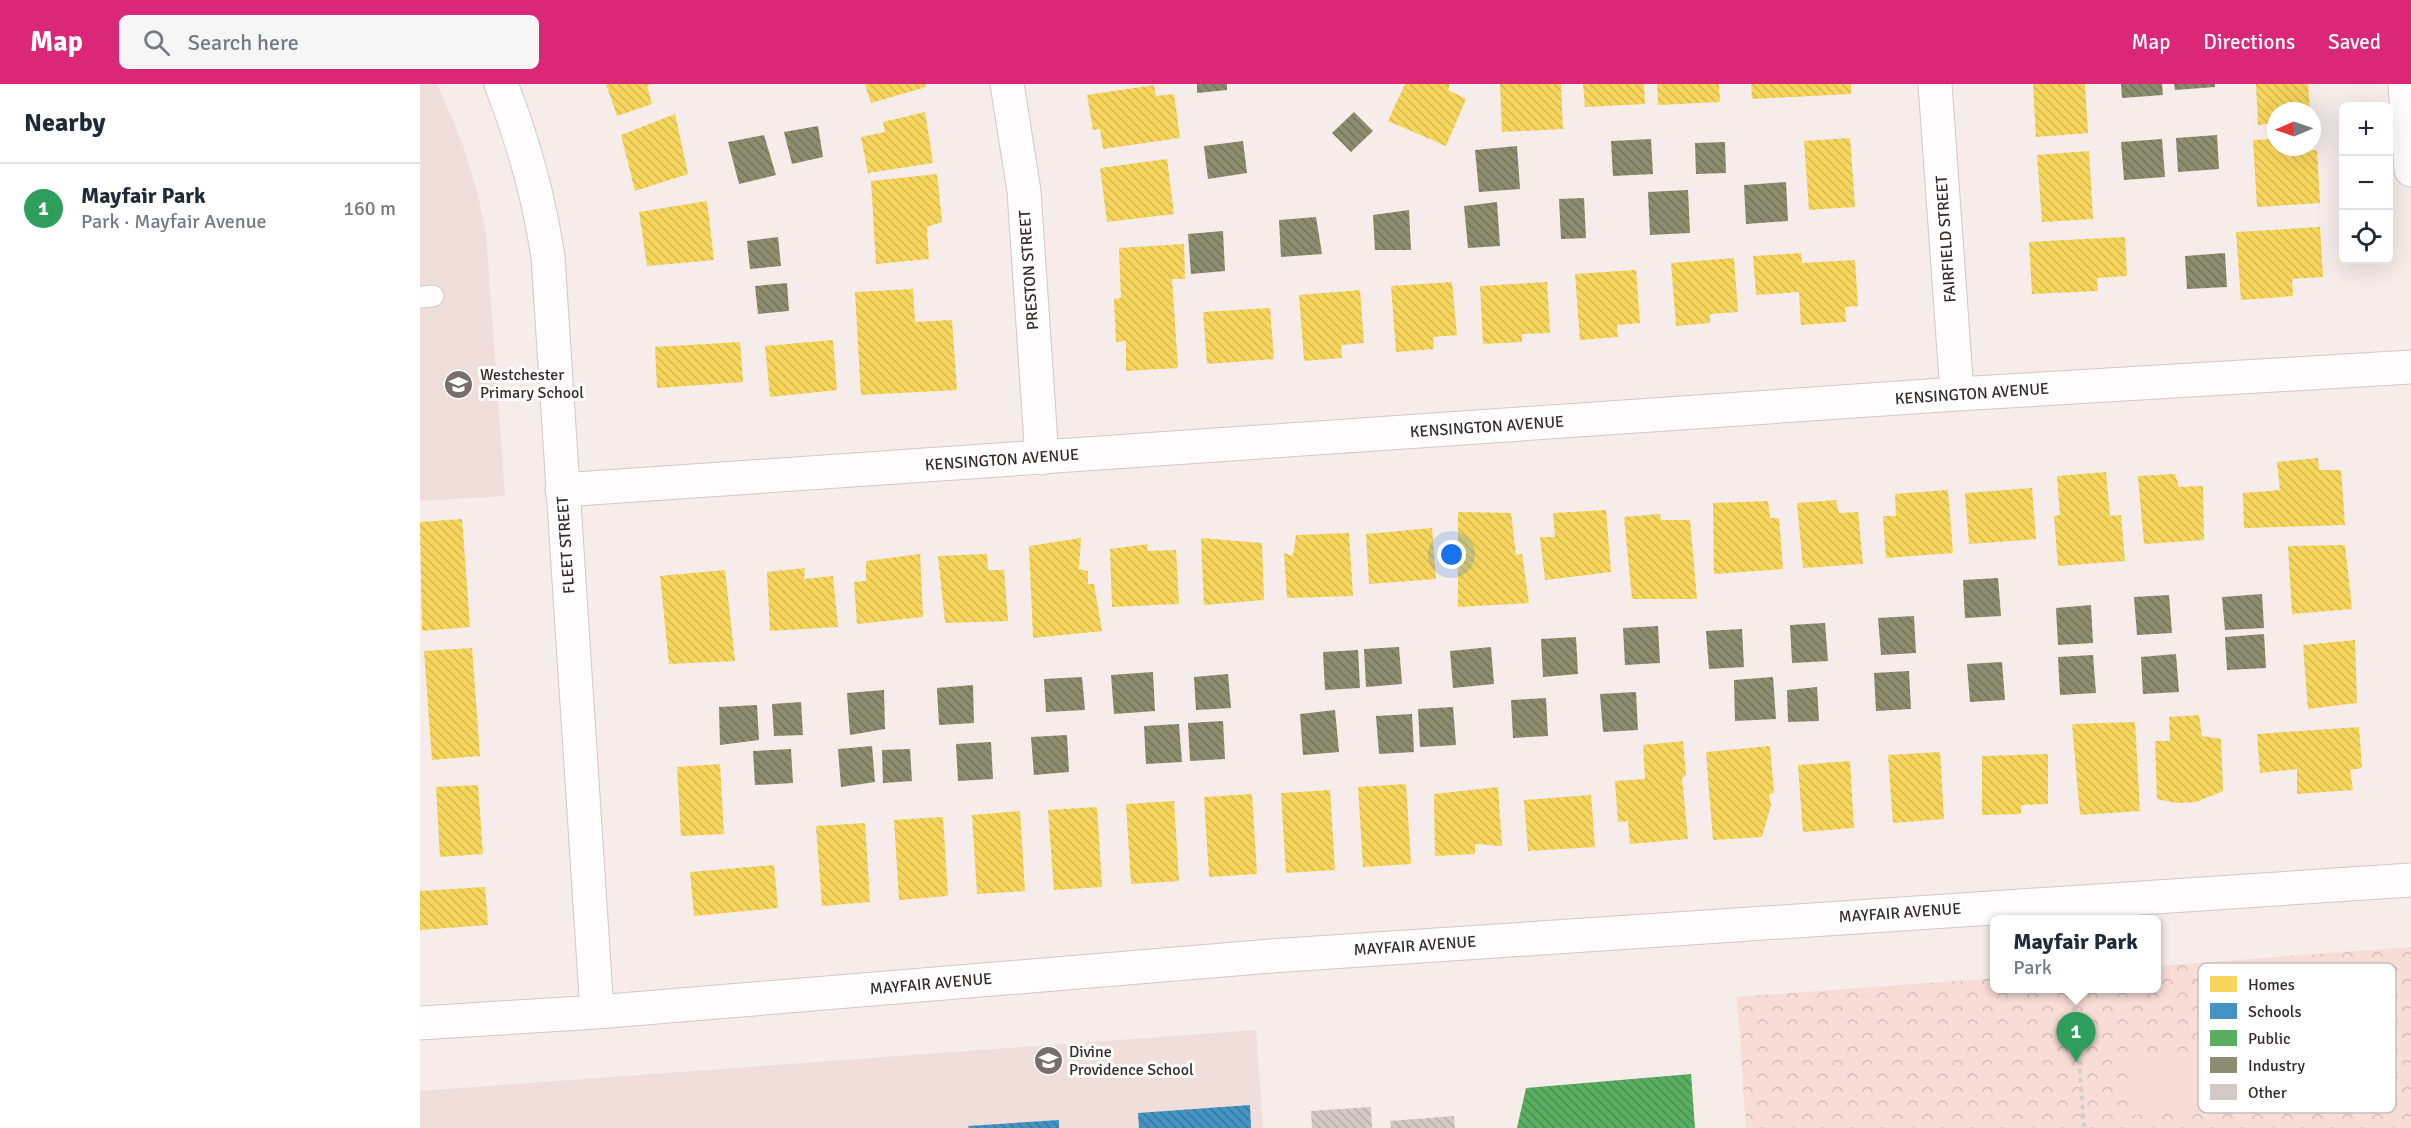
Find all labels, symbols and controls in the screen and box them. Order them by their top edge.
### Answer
search box [119,15,539,69]
text: Map [30,25,83,59]
icon: search [140,26,173,59]
text: Search here [188,29,299,56]
text: Map [2132,29,2170,55]
text: Directions [2203,29,2295,55]
text: Saved [2328,29,2381,55]
north arrow [2267,102,2321,156]
map controls [2339,102,2393,264]
button: + [2339,102,2393,156]
text: Nearby [24,107,105,139]
button: − [2339,156,2393,210]
street label: FAIRFIELD STREET [1932,175,1960,303]
text: Mayfair Park [81,182,205,209]
text: 1 [38,196,49,221]
text: 160 m [343,196,396,221]
text: Park · Mayfair Avenue [81,209,267,234]
street label: PRESTON STREET [1015,209,1043,331]
button: locate [2339,210,2393,264]
place label: Westchester Primary School [480,365,584,403]
school or university icon: Westchester Primary School [443,368,475,400]
street label: KENSINGTON AVENUE [1894,379,2050,409]
street label: KENSINGTON AVENUE [1409,412,1565,442]
street label: KENSINGTON AVENUE [924,445,1080,475]
street label: FLEET STREET [553,495,579,595]
your location [1437,540,1466,569]
street label: MAYFAIR AVENUE [1838,899,1962,927]
popup [1990,915,2161,993]
text: Mayfair Park [2013,928,2138,955]
street label: MAYFAIR AVENUE [1353,932,1477,960]
text: Park [2013,955,2052,980]
legend [2198,963,2396,1113]
street label: MAYFAIR AVENUE [869,969,993,999]
text: Homes [2248,975,2295,995]
text: Schools [2248,1002,2301,1022]
pin: 1 [2056,1012,2096,1062]
text: Public [2248,1029,2291,1049]
place label: Divine Providence School [1069,1042,1194,1080]
school or university icon: Divine Providence School [1032,1045,1064,1077]
text: Industry [2248,1056,2306,1076]
text: Other [2248,1083,2287,1103]

